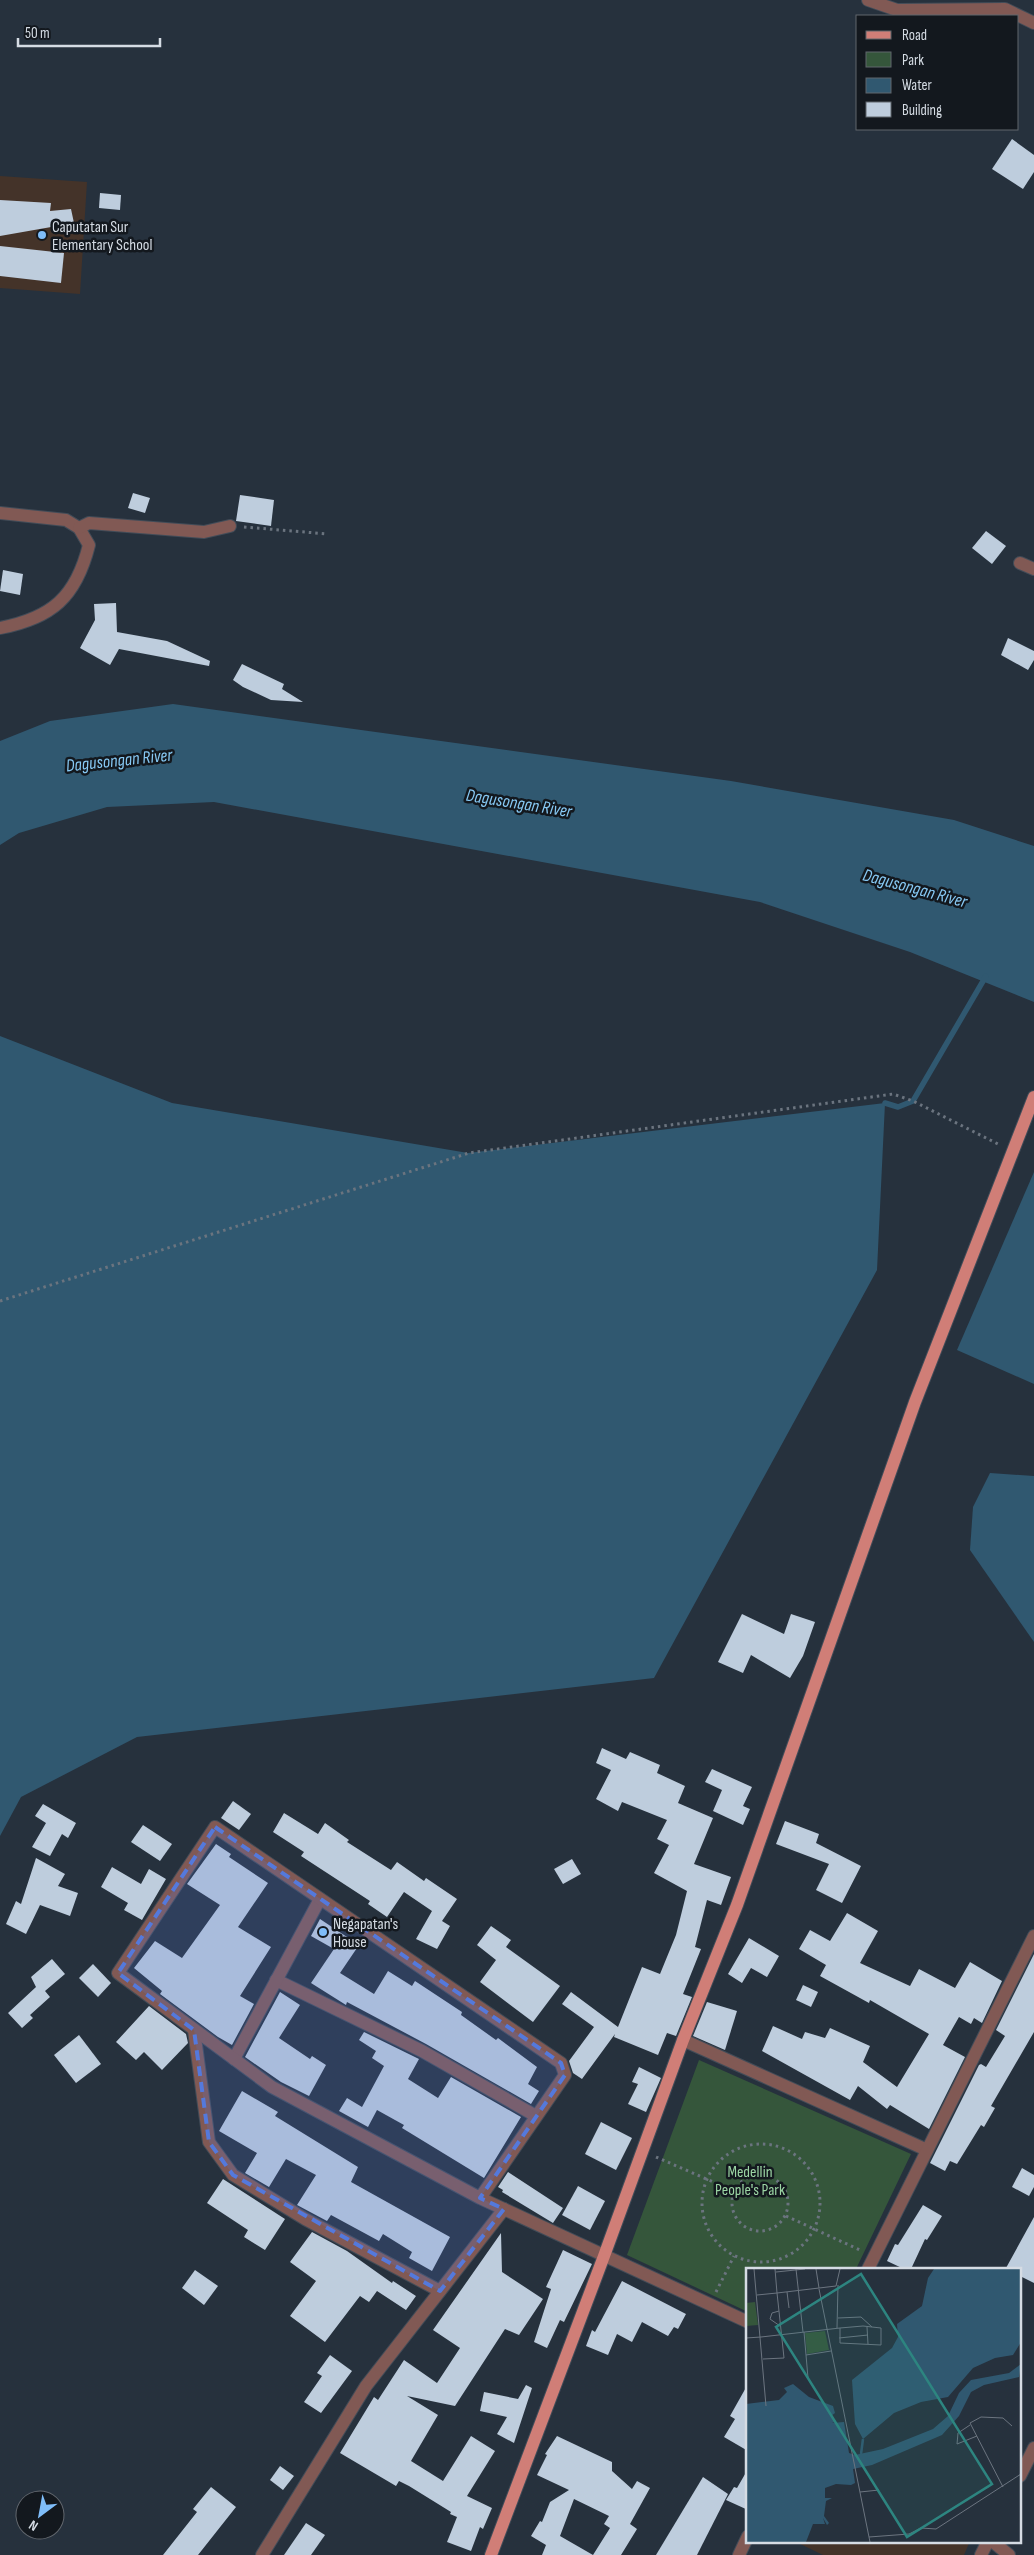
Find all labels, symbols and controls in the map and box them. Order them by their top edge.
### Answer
scale bar [18,15,160,47]
legend [856,15,1019,130]
text: 50 m [25,24,50,43]
text: Road [902,26,927,45]
text: Park [902,51,924,70]
text: Water [902,76,933,95]
text: Building [902,101,942,120]
place label: Caputatan Sur Elementary School [52,218,152,255]
marker: Caputatan Sur Elementary School [36,229,48,241]
water label: Dagusongan River [65,744,174,777]
water label: Dagusongan River [464,785,574,822]
water label: Dagusongan River [861,865,970,913]
place label: Negapatan's House [333,1915,398,1952]
marker: Negapatan's House [317,1926,329,1938]
park label: Medellin People's Park [715,2163,785,2200]
inset map [746,2268,1022,2542]
north arrow [15,2490,65,2540]
text: N [26,2516,41,2535]

